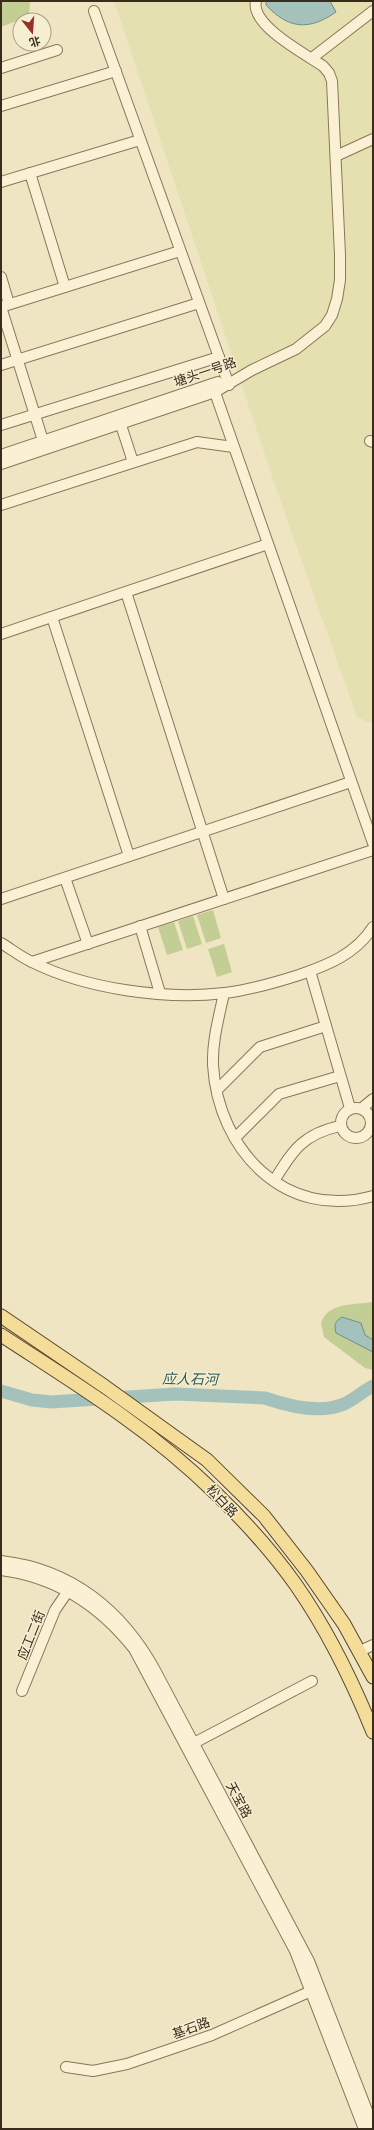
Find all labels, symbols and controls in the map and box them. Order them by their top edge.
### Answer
north arrow [12,12,52,52]
text: 北 [28,33,42,50]
street label: 塘头一号路 [171,353,239,391]
water label: 应人石河 [162,1370,221,1389]
street label: 松白路 [202,1481,242,1521]
street label: 应工二街 [13,1608,49,1662]
street label: 天宝路 [222,1779,256,1821]
street label: 基石路 [170,2013,212,2043]

